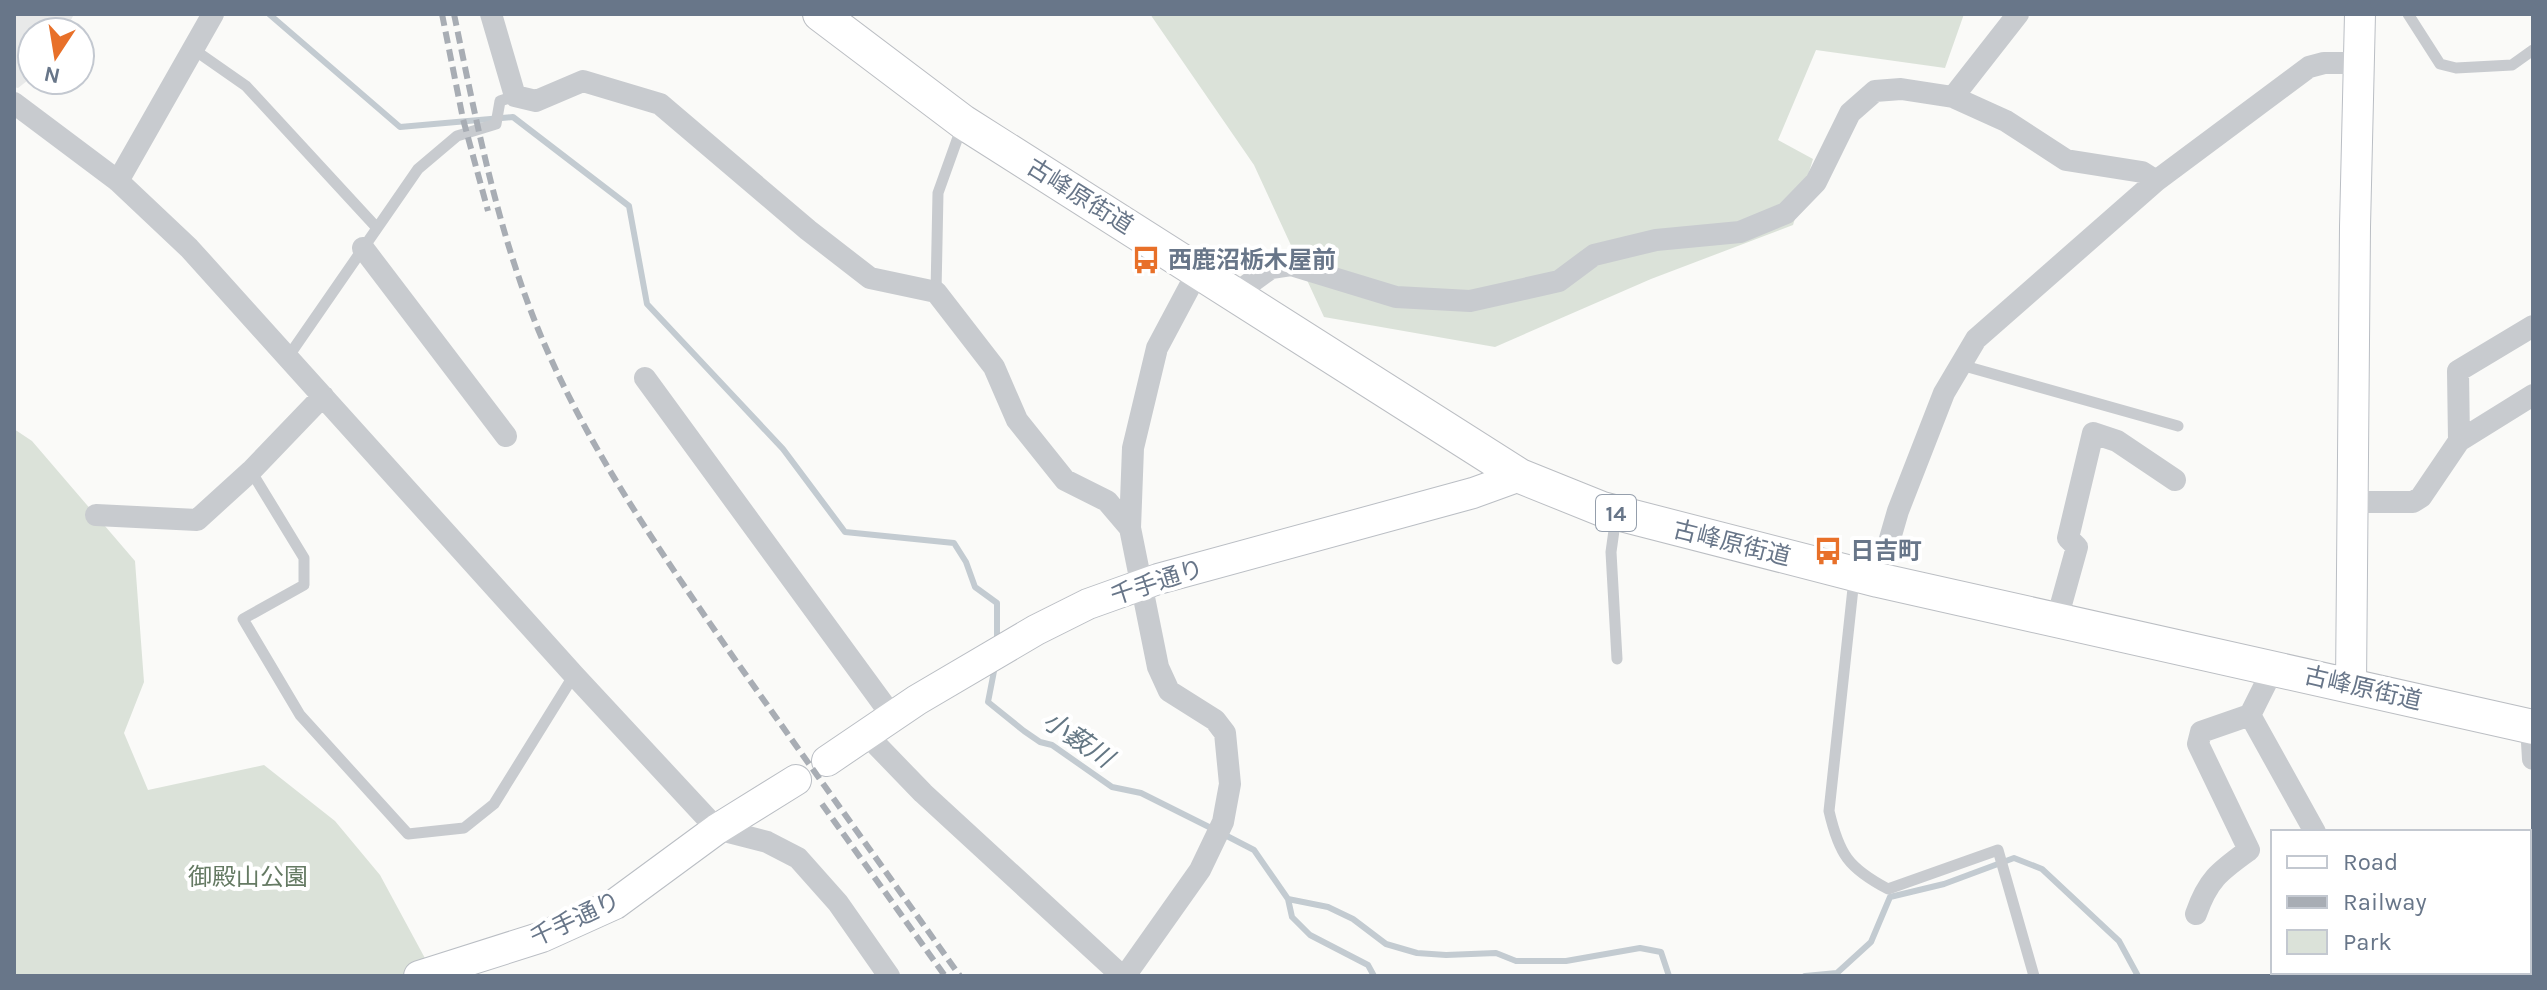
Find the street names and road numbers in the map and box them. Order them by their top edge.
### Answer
street label: 古峰原街道 [1022,152,1138,240]
road number: 14 [1596,495,1636,531]
street label: 古峰原街道 [1670,515,1794,571]
street label: 千手通り [1107,554,1207,610]
street label: 古峰原街道 [2301,661,2425,715]
street label: 千手通り [526,886,624,952]

